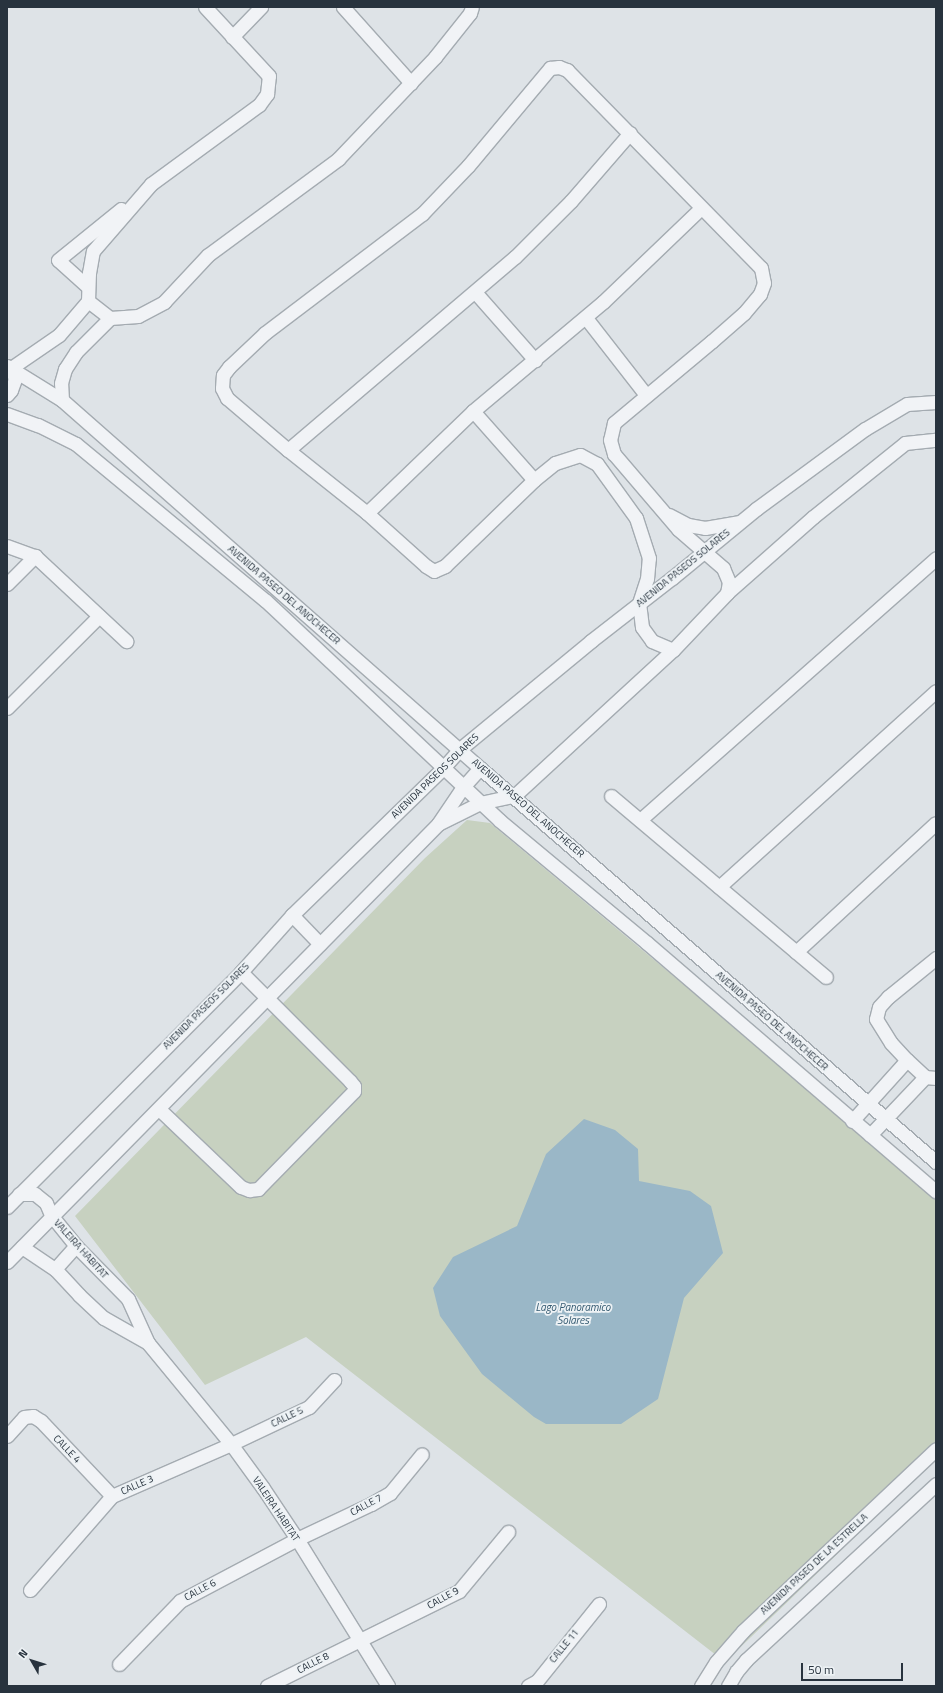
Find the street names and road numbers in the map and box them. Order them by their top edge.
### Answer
street label: AVENIDA PASEOS SOLARES [634,526,732,610]
street label: AVENIDA PASEO DEL ANOCHECER [225,543,343,647]
street label: AVENIDA PASEOS SOLARES [389,731,481,821]
street label: AVENIDA PASEO DEL ANOCHECER [469,756,587,860]
street label: AVENIDA PASEOS SOLARES [160,960,252,1052]
street label: AVENIDA PASEO DEL ANOCHECER [713,969,831,1073]
street label: VALEIRA HABITAT [51,1217,111,1281]
street label: CALLE 5 [269,1404,305,1430]
street label: CALLE 4 [51,1432,83,1466]
street label: CALLE 3 [119,1473,155,1497]
street label: VALEIRA HABITAT [250,1474,302,1544]
street label: CALLE 7 [348,1492,384,1518]
street label: AVENIDA PASEO DE LA ESTRELLA [758,1511,870,1617]
street label: CALLE 6 [182,1577,218,1603]
street label: CALLE 9 [425,1584,461,1612]
street label: CALLE 11 [547,1627,581,1665]
street label: CALLE 8 [295,1650,331,1676]

